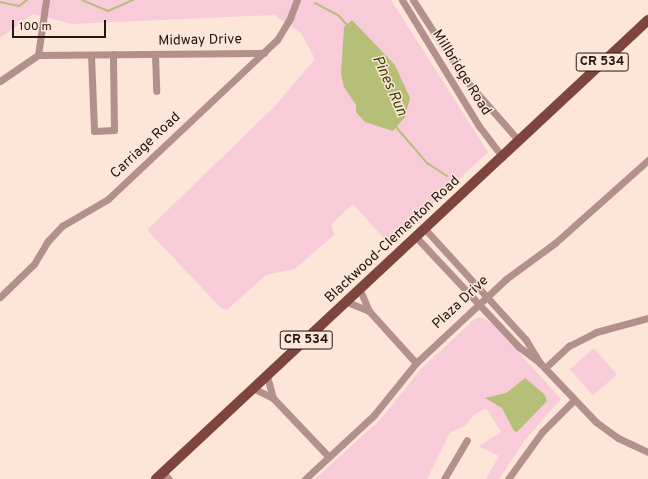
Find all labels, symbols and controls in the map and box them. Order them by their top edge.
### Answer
scale bar [14,12,108,38]
text: 100 m [19,19,52,35]
street label: Millbridge Road [428,27,494,119]
street label: Midway Drive [158,32,242,50]
road number: CR 534 [575,51,629,73]
water label: Pines Run [368,53,410,119]
street label: Carriage Road [108,109,184,183]
street label: Blackwood-Clementon Road [322,173,464,307]
street label: Plaza Drive [429,273,493,333]
road number: CR 534 [279,329,333,351]

